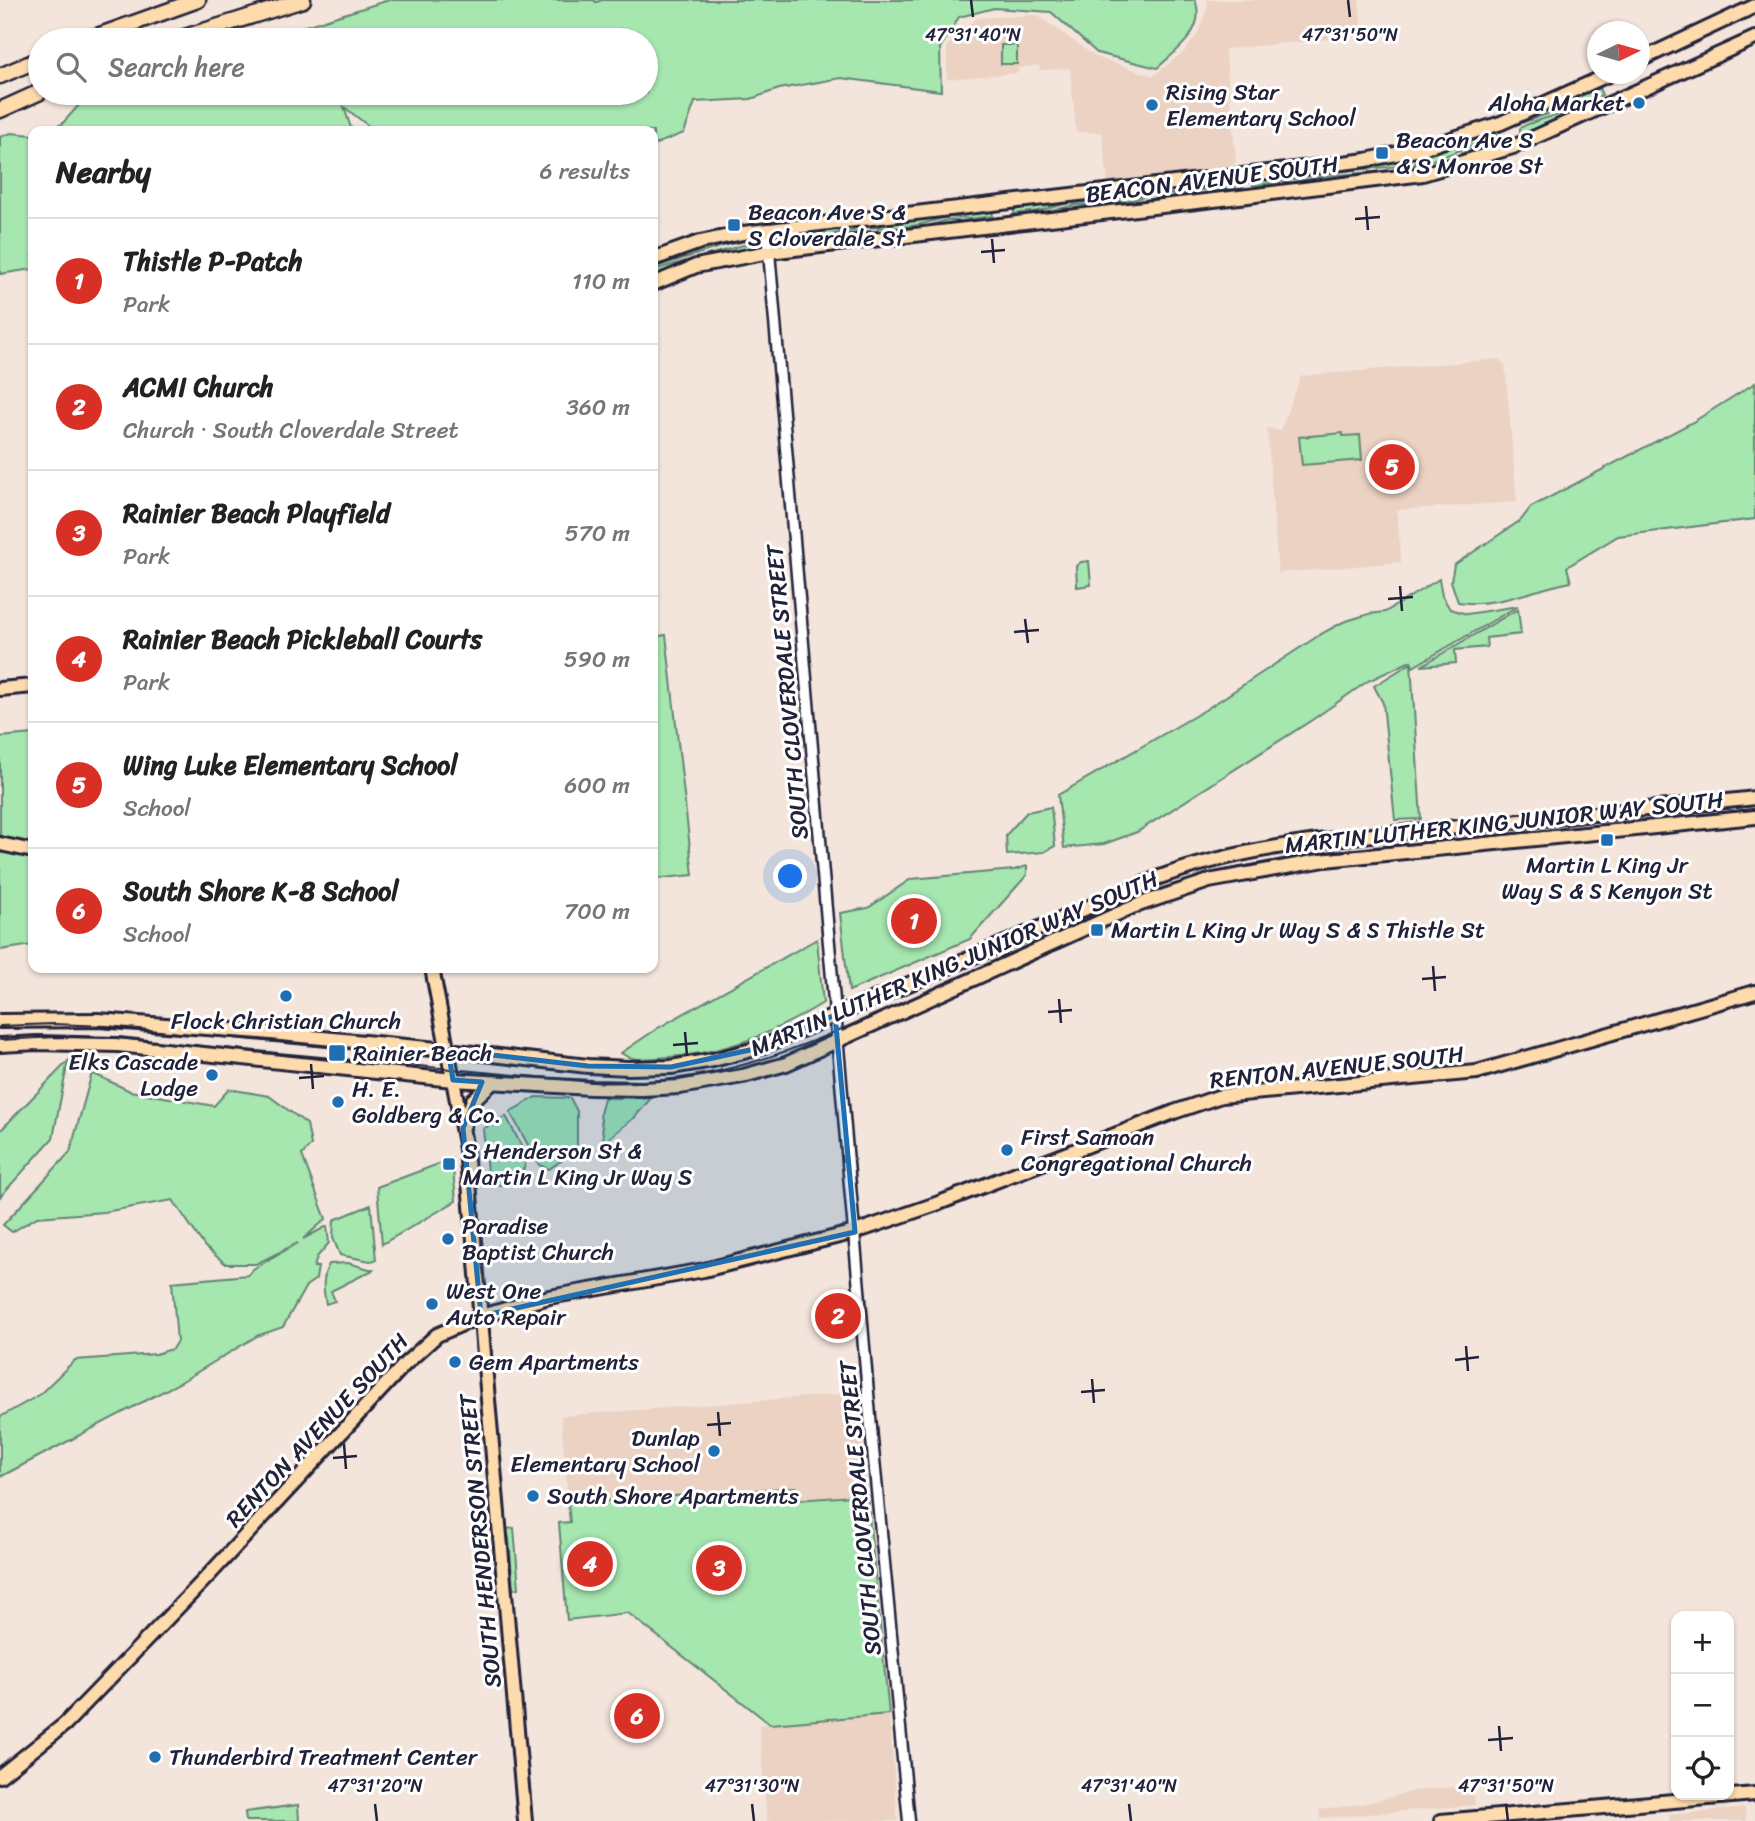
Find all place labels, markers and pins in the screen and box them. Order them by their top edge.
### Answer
place label: Rising Star Elementary School [1166,72,1356,139]
place label: Aloha Market [1487,83,1625,124]
marker: Aloha Market [1631,95,1647,111]
marker: Rising Star Elementary School [1144,97,1160,113]
place label: Beacon Ave S & S Monroe St [1396,120,1544,187]
marker: Beacon Ave S & S Monroe St [1374,145,1390,161]
place label: Beacon Ave S & S Cloverdale St [748,192,906,259]
marker: Beacon Ave S & S Cloverdale St [726,217,742,233]
pin: 5 [1369,441,1415,493]
marker: Martin L King Jr Way S & S Kenyon St [1599,832,1615,848]
place label: Martin L King Jr Way S & S Kenyon St [1501,845,1713,912]
pin: 1 [891,895,937,947]
place label: Martin L King Jr Way S & S Thistle St [1111,910,1485,951]
marker: Martin L King Jr Way S & S Thistle St [1089,922,1105,938]
marker: Flock Christian Church [278,988,294,1004]
place label: Flock Christian Church [171,1001,401,1042]
place label: Rainier Beach [353,1033,492,1074]
place label: Elks Cascade Lodge [68,1042,198,1109]
marker: Rainier Beach [327,1043,347,1063]
marker: Elks Cascade Lodge [204,1067,220,1083]
place label: H. E. Goldberg & Co. [352,1069,501,1136]
marker: H. E. Goldberg & Co. [330,1094,346,1110]
place label: First Samoan Congregational Church [1021,1117,1252,1184]
place label: S Henderson St & Martin L King Jr Way S [463,1131,692,1198]
marker: First Samoan Congregational Church [999,1142,1015,1158]
marker: S Henderson St & Martin L King Jr Way S [441,1156,457,1172]
place label: Paradise Baptist Church [462,1206,614,1273]
marker: Paradise Baptist Church [440,1231,456,1247]
place label: West One Auto Repair [445,1271,567,1338]
pin: 2 [815,1290,861,1342]
marker: West One Auto Repair [424,1296,440,1312]
place label: Gem Apartments [469,1342,639,1383]
marker: Gem Apartments [447,1354,463,1370]
place label: Dunlap Elementary School [510,1418,700,1485]
marker: Dunlap Elementary School [706,1443,722,1459]
place label: South Shore Apartments [547,1476,799,1517]
marker: South Shore Apartments [525,1488,541,1504]
pin: 4 [567,1538,613,1590]
pin: 3 [696,1542,742,1594]
pin: 6 [614,1690,660,1742]
place label: Thunderbird Treatment Center [169,1737,479,1778]
marker: Thunderbird Treatment Center [147,1749,163,1765]

